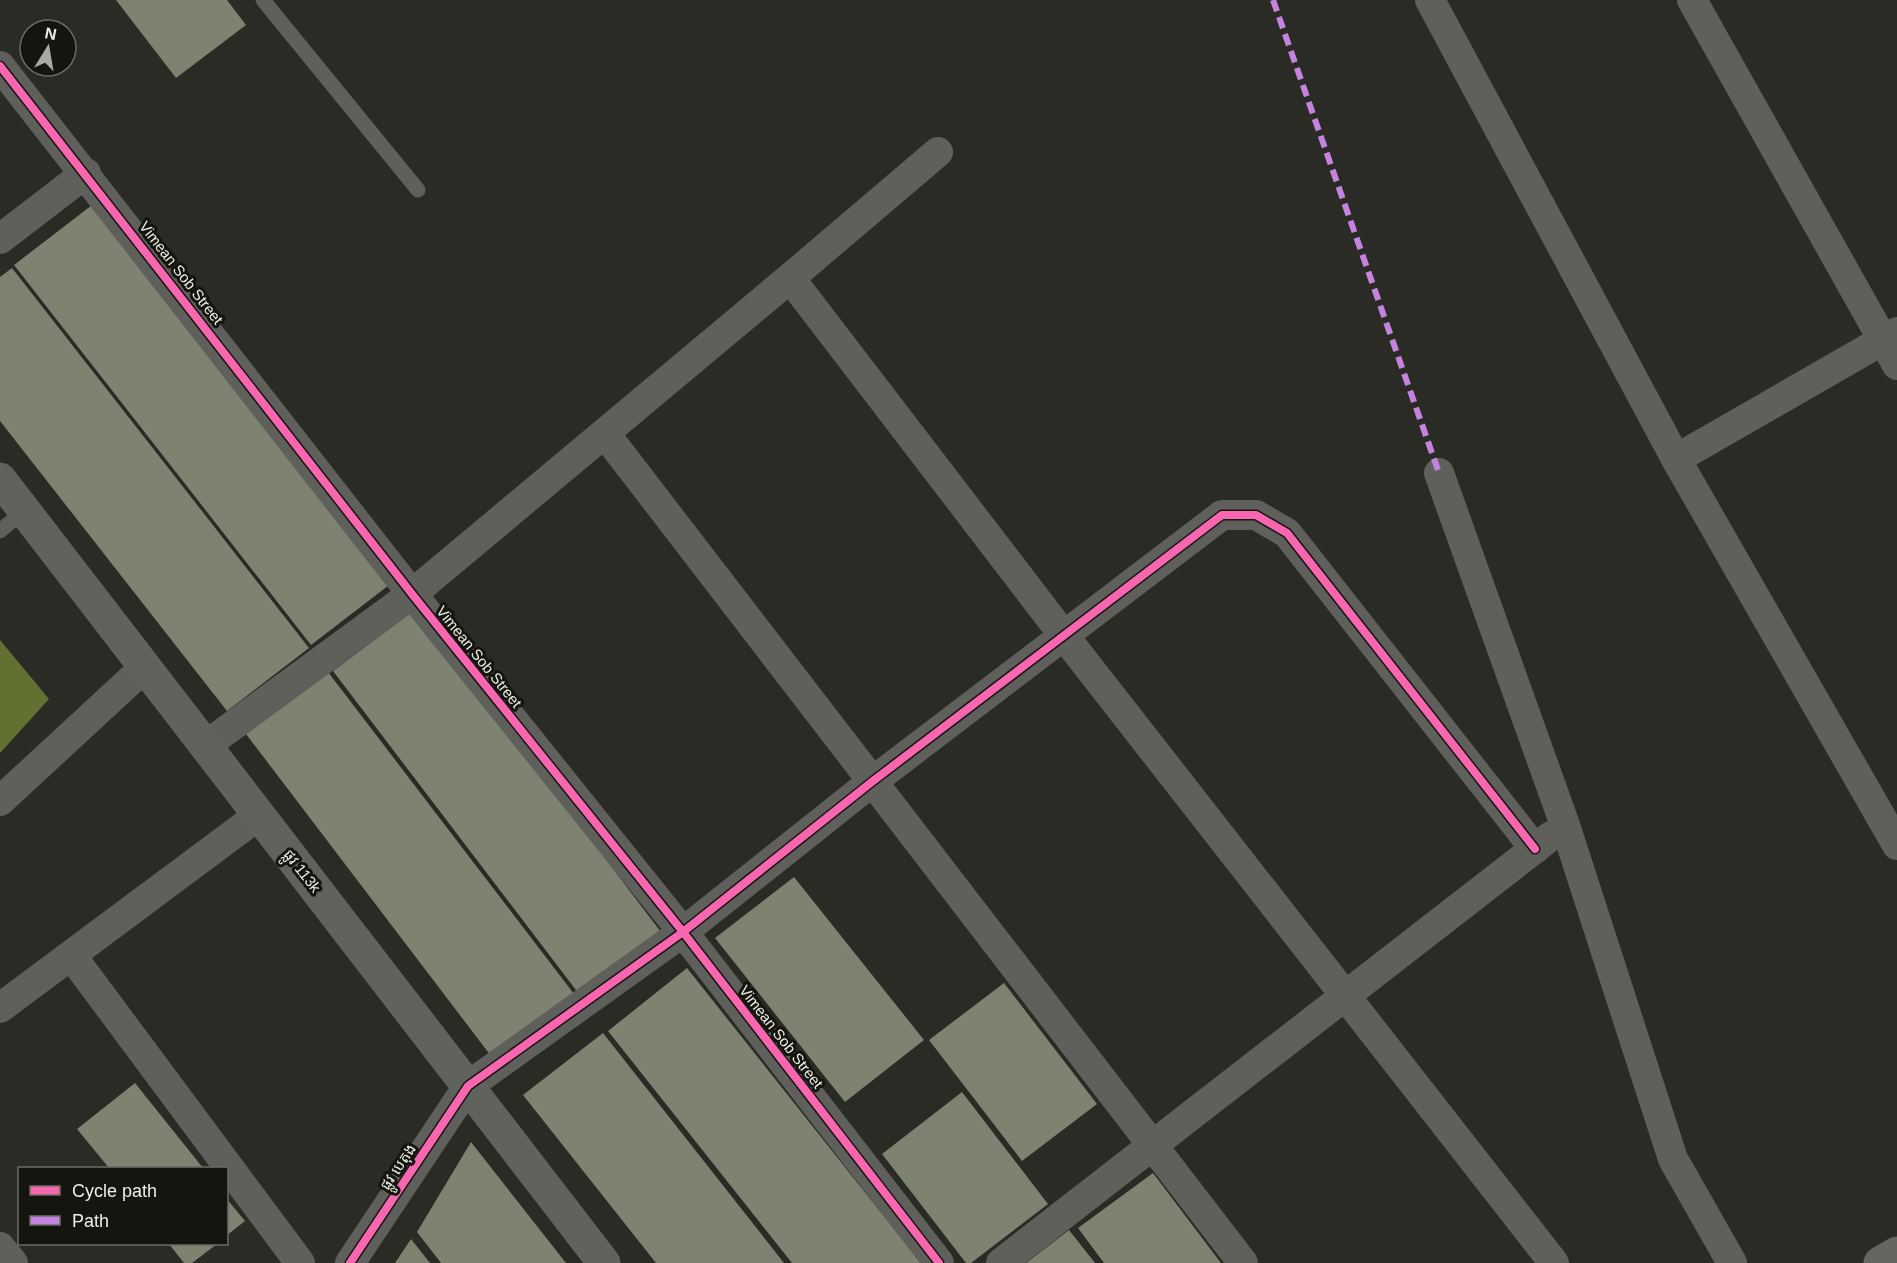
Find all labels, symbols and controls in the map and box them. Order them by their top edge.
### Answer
north arrow [18,18,78,78]
text: N [43,24,58,43]
street label: Vimean Sob Street [136,218,227,328]
street label: Vimean Sob Street [433,603,526,711]
street label: ផ្លូវ 113k [276,846,325,899]
street label: Vimean Sob Street [736,982,827,1092]
street label: ផ្លូវ បេតុង [376,1141,424,1196]
legend [18,1167,228,1245]
text: Cycle path [72,1181,157,1201]
text: Path [72,1211,109,1231]

